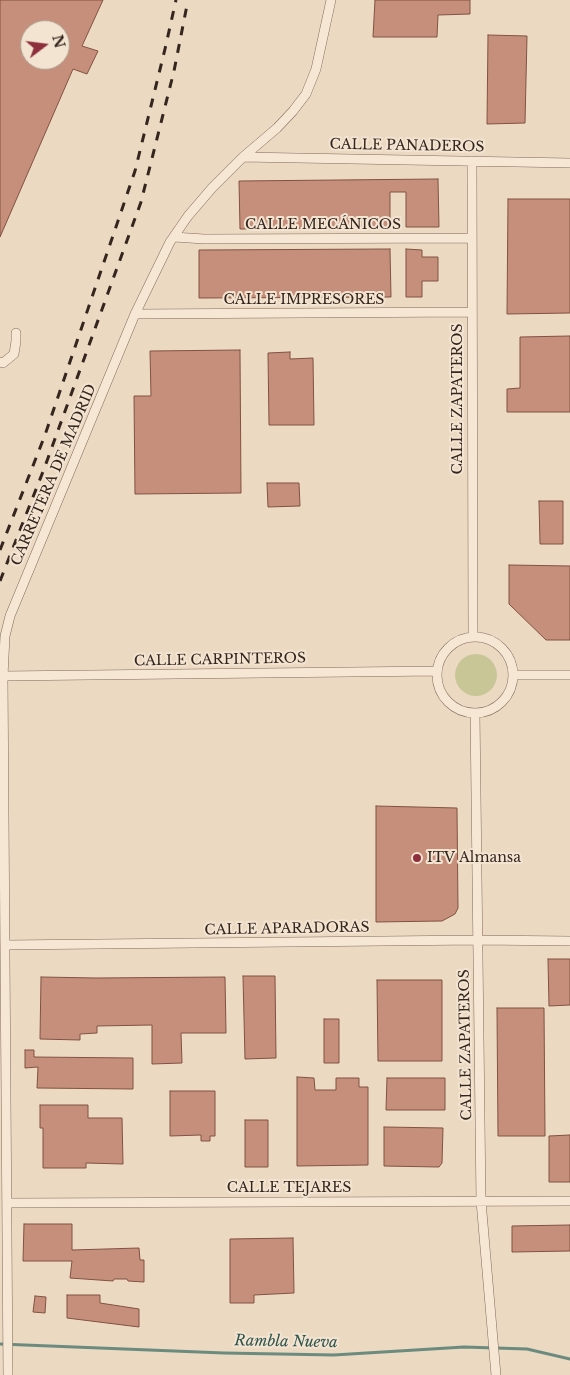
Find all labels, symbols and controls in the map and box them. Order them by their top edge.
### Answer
north arrow [20,20,70,70]
text: N [48,33,69,50]
street label: CALLE PANADEROS [329,136,485,156]
street label: CALLE MECÁNICOS [245,217,401,233]
street label: CALLE IMPRESORES [224,292,384,308]
street label: CALLE ZAPATEROS [450,323,466,475]
street label: CARRETERA DE MADRID [8,382,100,568]
street label: CALLE CARPINTEROS [134,650,306,670]
place label: ITV Almansa [427,850,521,866]
marker: ITV Almansa [411,852,423,864]
street label: CALLE APARADORAS [204,919,370,939]
street label: CALLE ZAPATEROS [456,969,476,1121]
street label: CALLE TEJARES [227,1180,351,1196]
water label: Rambla Nueva [234,1332,338,1352]

